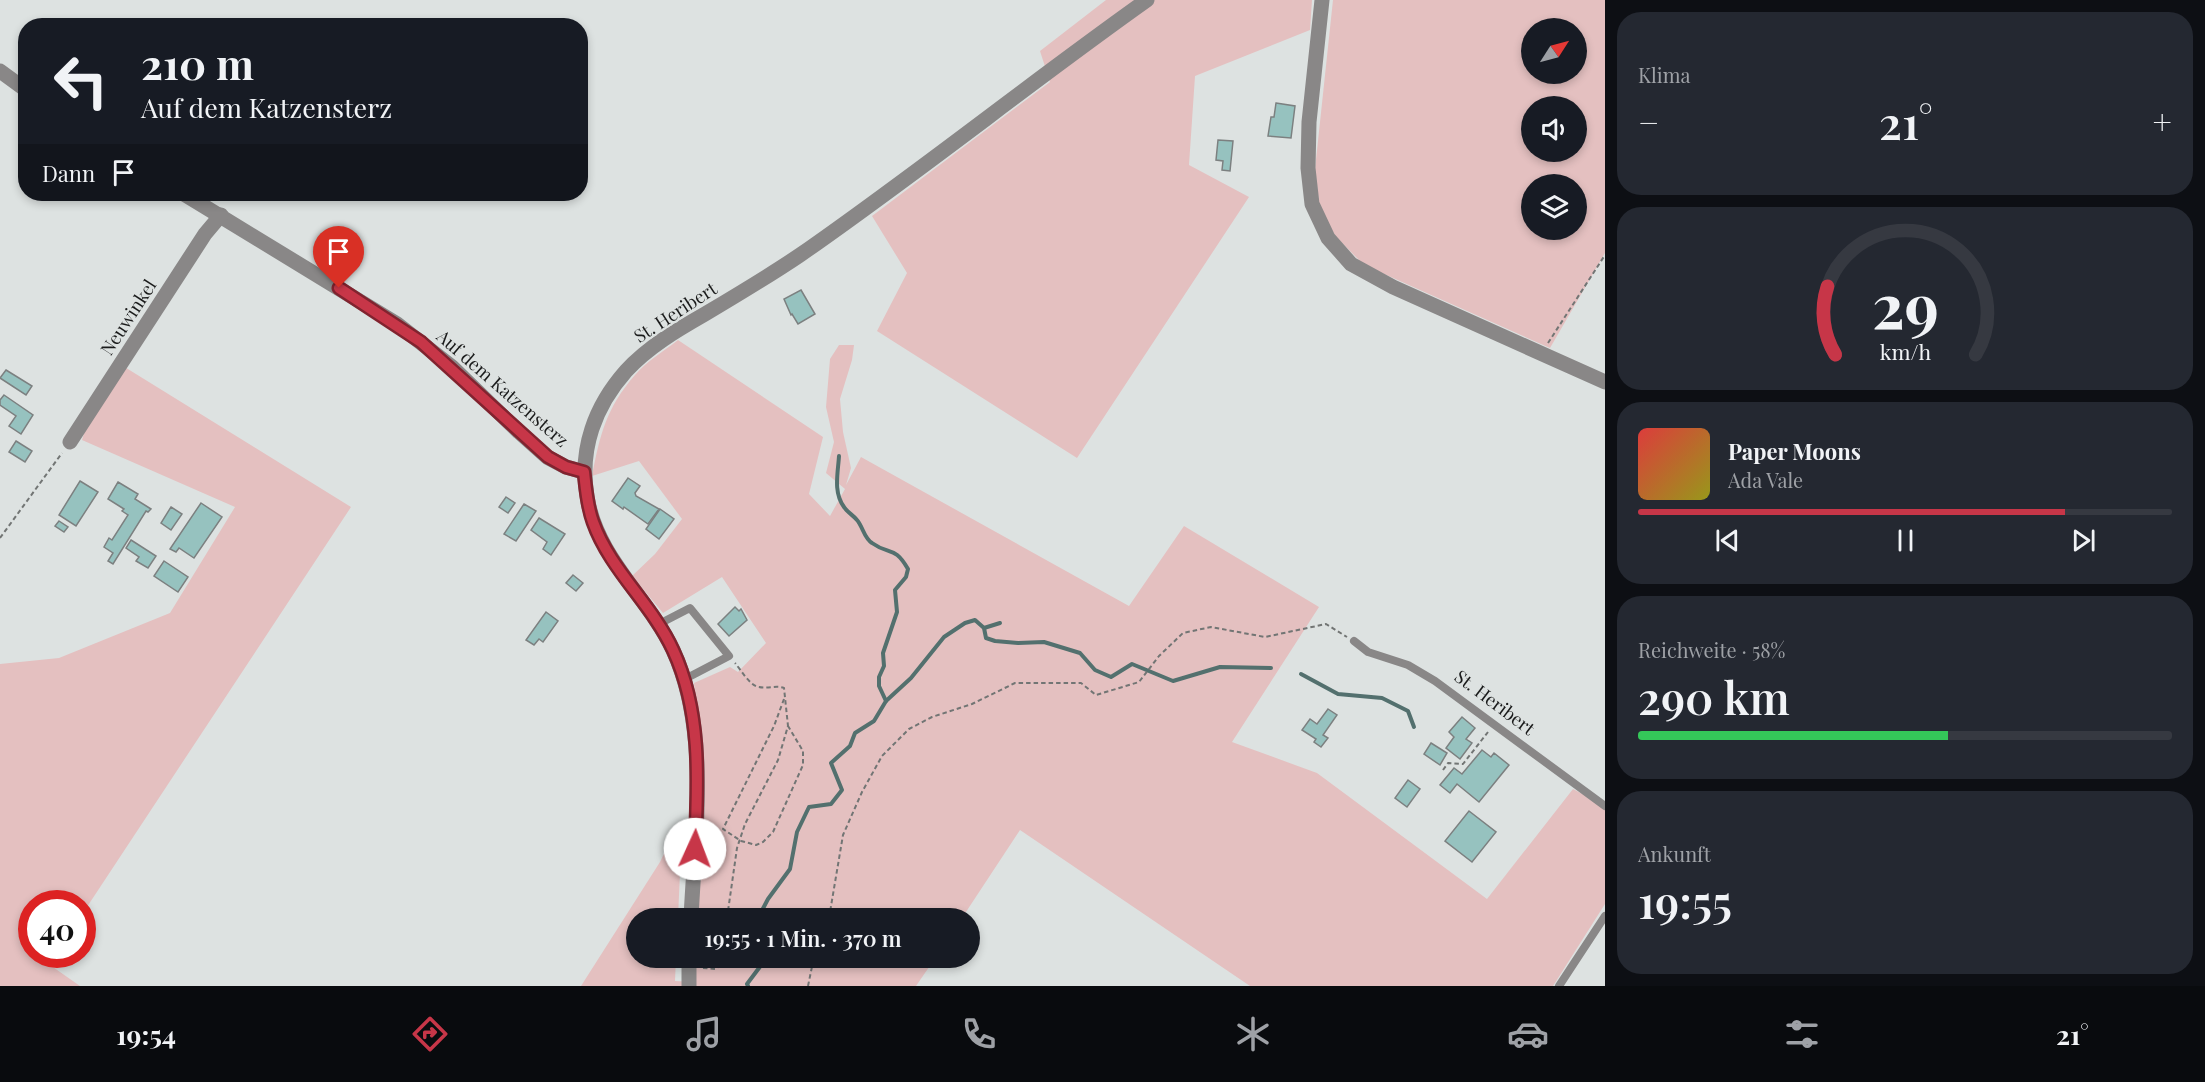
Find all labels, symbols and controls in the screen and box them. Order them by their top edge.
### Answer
north arrow [1521,18,1587,84]
map controls [1521,18,1587,240]
text: 210 m [141,35,254,91]
icon: left [42,42,120,120]
text: Klima [1638,61,1690,88]
text: Auf dem Katzensterz [141,89,392,125]
text: 21° [1879,91,1933,151]
button: sound [1521,96,1587,162]
text: − [1638,99,1659,143]
text: + [2153,99,2172,143]
icon: arrive [107,156,140,189]
text: Dann [42,158,95,188]
button: layers [1521,174,1587,240]
pin [313,226,364,288]
icon: arrive [322,235,355,268]
text: 29 [1871,261,1939,345]
street label: Neuwinkel [95,275,161,359]
street label: St. Heribert [629,276,722,348]
street label: Auf dem Katzensterz [431,323,574,452]
text: km/h [1879,338,1931,366]
text: Paper Moons [1728,436,1861,466]
text: Ada Vale [1728,466,1803,493]
icon: previous [1711,524,1744,557]
icon: pause [1889,524,1922,557]
icon: next [2067,524,2100,557]
text: Reichweite · 58% [1638,636,1785,663]
street label: St. Heribert [1450,664,1540,740]
text: 290 km [1638,666,1790,726]
position arrow [663,817,727,881]
text: Ankunft [1638,840,1711,867]
text: 19:55 [1638,870,1732,930]
speed limit sign: 40 [18,890,96,968]
text: 19:55 · 1 Min. · 370 m [704,923,902,953]
icon: directions [409,1013,451,1055]
icon: music [683,1013,725,1055]
icon: phone [958,1013,1000,1055]
icon: climate [1232,1013,1274,1055]
icon: car [1507,1013,1549,1055]
icon: filters [1781,1013,1823,1055]
text: 19:54 [116,1016,176,1052]
text: 21° [2056,1016,2089,1052]

